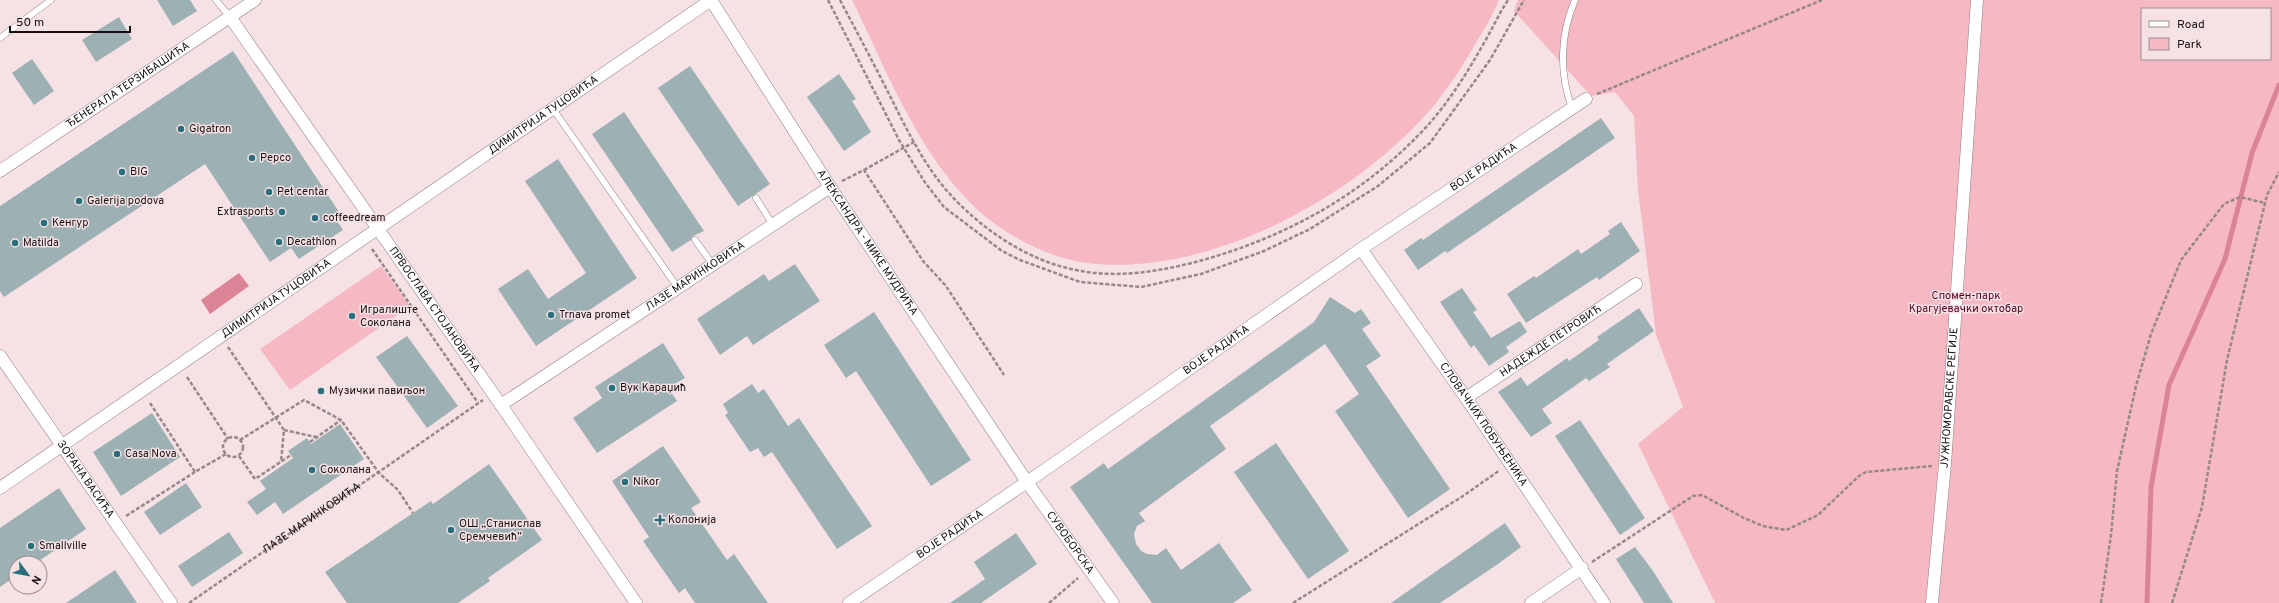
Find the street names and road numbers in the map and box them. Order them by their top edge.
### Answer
street label: ЂЕНЕРАЛА ТЕРЗИБАШИЋА [63,39,192,132]
street label: ДИМИТРИЈА ТУЦОВИЋА [486,72,601,158]
street label: ВОЈЕ РАДИЋА [1448,140,1520,195]
street label: АЛЕКСАНДРА - МИКЕ МУДРИЋА [814,167,921,318]
street label: ЛАЗЕ МАРИНКОВИЋА [643,238,748,314]
street label: ПРВОСЛАВА СТОЈАНОВИЋА [386,244,483,375]
street label: ДИМИТРИЈА ТУЦОВИЋА [219,256,334,341]
street label: НАДЕЖДЕ ПЕТРОВИЋ [1497,302,1604,380]
street label: ВОЈЕ РАДИЋА [1180,322,1252,378]
street label: ЈУЖНОМОРАВСКЕ РЕГИЈЕ [1938,327,1961,469]
street label: СЛОВАЧКИХ ПОБУЊЕНИКА [1436,360,1531,489]
street label: ЗОРАНА ВАСИЋА [54,438,117,521]
street label: ЛАЗЕ МАРИНКОВИЋА [260,479,364,557]
street label: ВОЈЕ РАДИЋА [914,507,986,562]
street label: СУВОБОРСКА [1043,508,1097,577]

